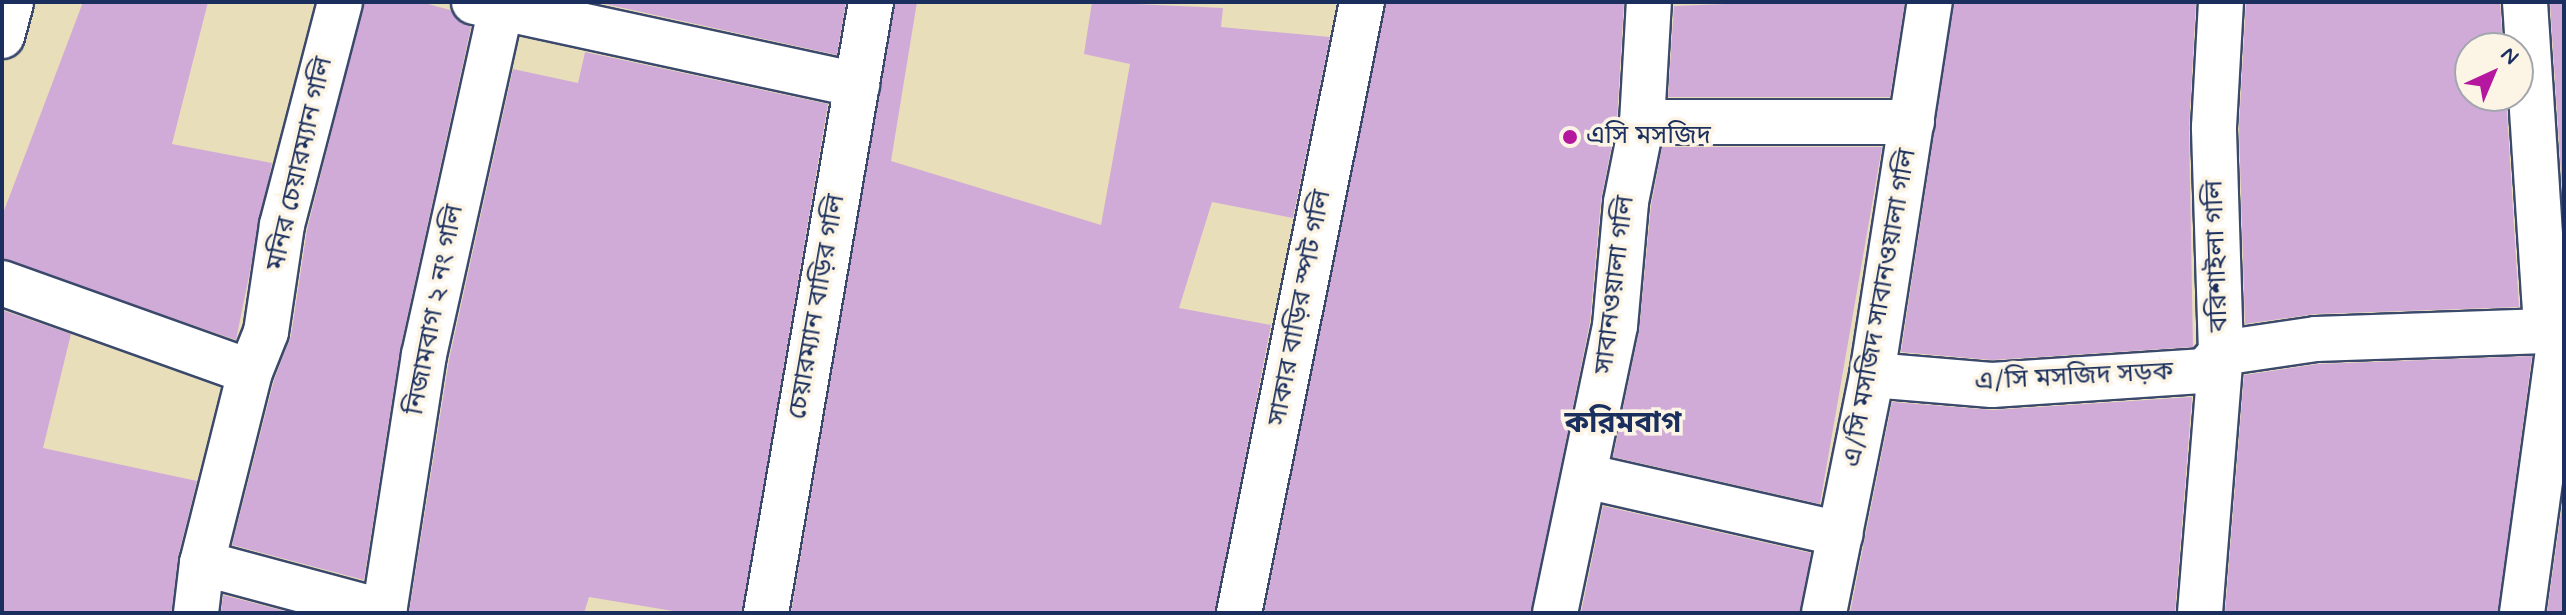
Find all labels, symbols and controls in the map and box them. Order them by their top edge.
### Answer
north arrow [2454,32,2534,112]
text: N [2494,41,2524,71]
street label: মনির চেয়ারম্যান গলি [261,54,341,274]
place label: এসি মসজিদ [1586,121,1711,153]
marker: এসি মসজিদ [1561,128,1579,146]
street label: এ/সি মসজিদ সাবানওয়ালা গলি [1838,146,1924,470]
street label: বরিশাইলা গলি [2200,179,2236,333]
street label: সাকার বাড়ির স্পট গলি [1263,188,1339,428]
street label: চেয়ারম্যান বাড়ির গলি [783,192,853,422]
street label: সাবানওয়ালা গলি [1590,194,1642,376]
street label: নিজামবাগ ২ নং গলি [400,202,472,418]
street label: এ/সি মসজিদ সড়ক [1974,357,2174,399]
district label: করিমবাগ [1565,406,1681,442]

